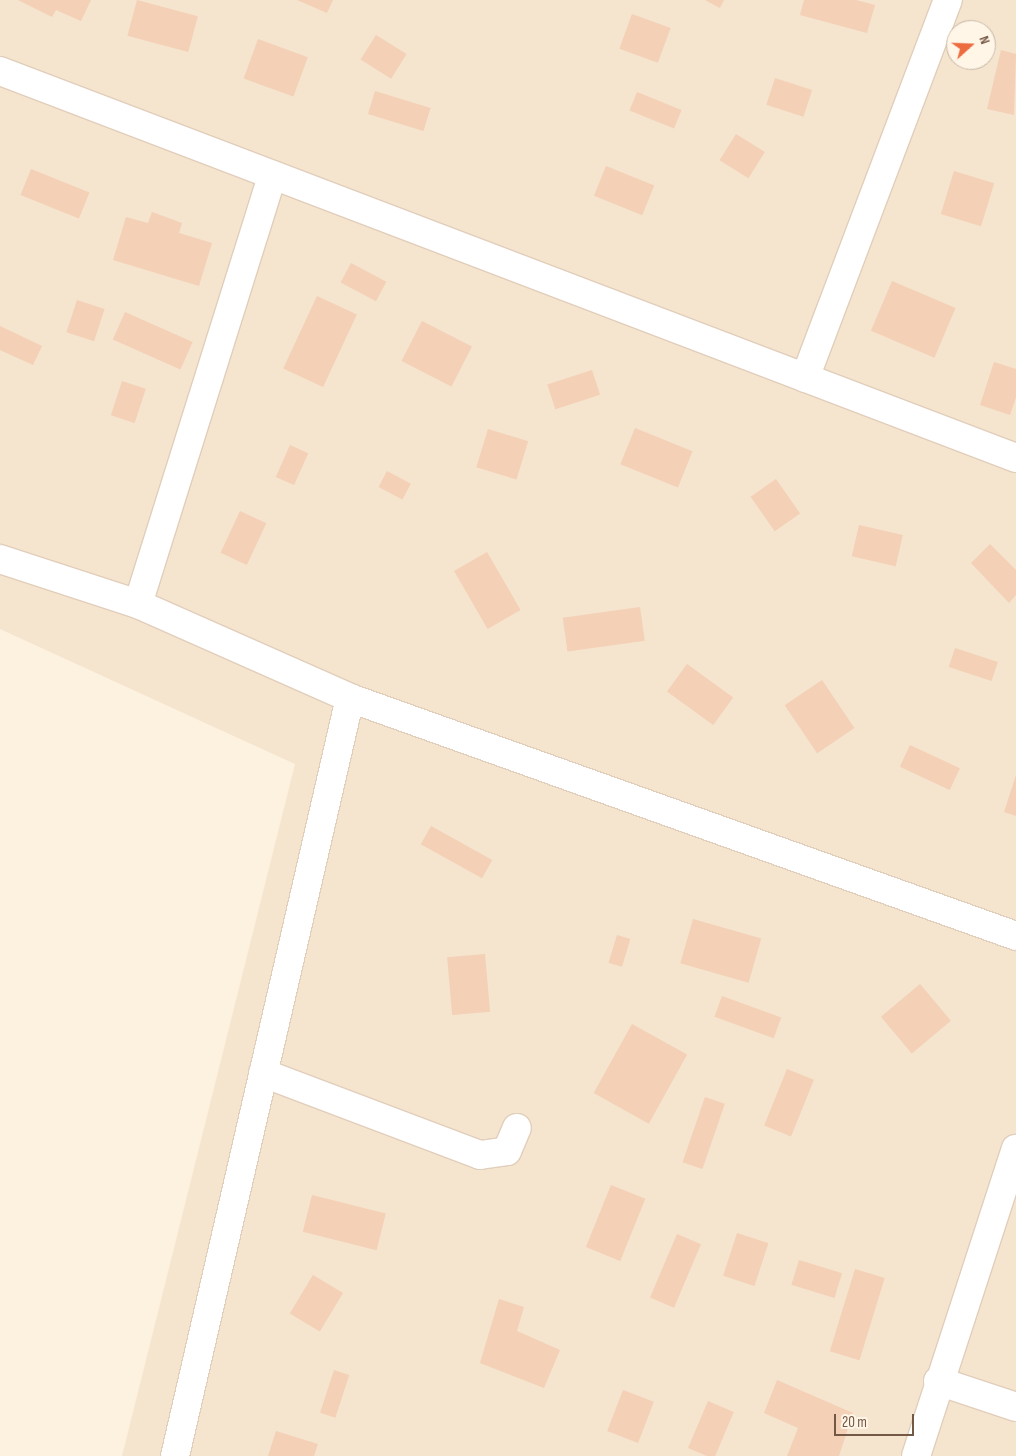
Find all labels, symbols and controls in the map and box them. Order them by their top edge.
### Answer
north arrow [946,20,996,70]
text: N [975,34,994,46]
scale bar [836,1404,916,1436]
text: 20 m [842,1413,867,1432]

